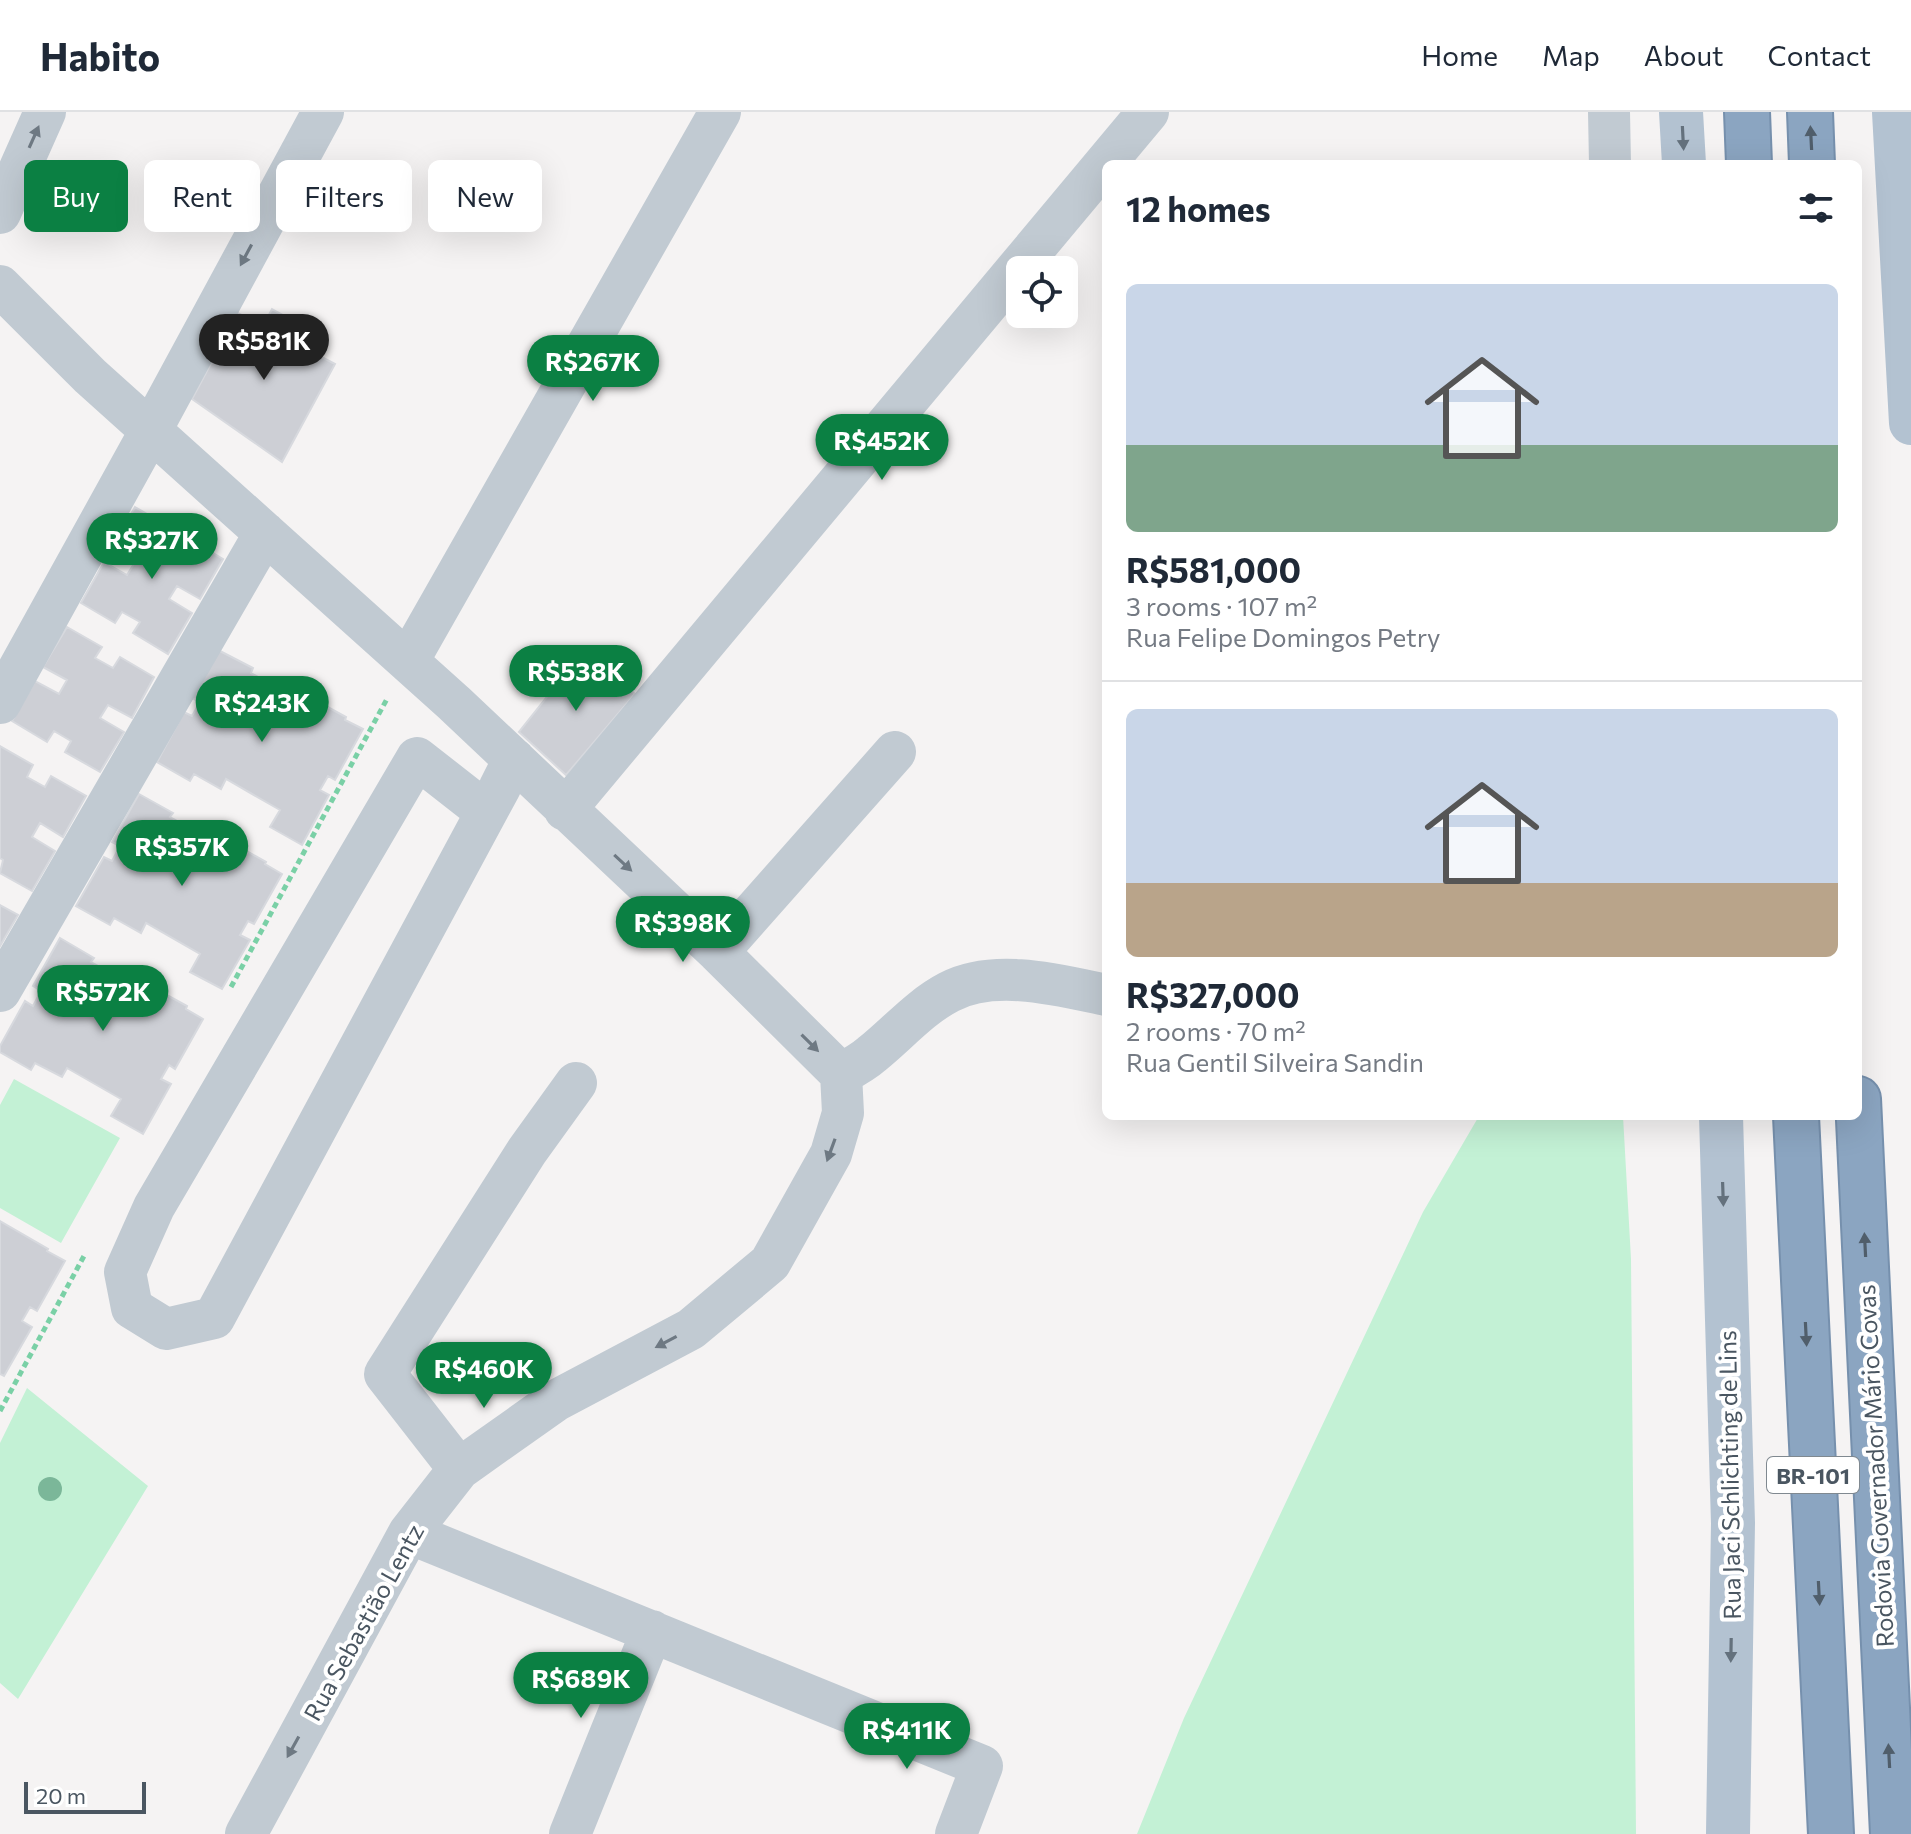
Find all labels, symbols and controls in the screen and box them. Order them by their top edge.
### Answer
text: Habito [40,32,160,79]
text: Home [1421,38,1498,72]
text: Map [1542,38,1600,72]
text: About [1644,38,1724,72]
text: Contact [1768,38,1871,72]
one-way arrow [27,125,40,149]
one-way arrow [1804,125,1817,150]
one-way arrow [1676,126,1689,151]
chip: Buy [24,160,128,232]
chip: Rent [144,160,260,232]
chip: Filters [276,160,412,232]
chip: New [428,160,542,232]
icon: filters [1794,186,1838,230]
text: 12 homes [1126,187,1271,229]
one-way arrow [239,243,253,266]
map controls [1006,256,1078,328]
button: locate [1006,256,1078,328]
pin: R$581K [199,314,329,382]
text: R$581K [217,324,311,355]
pin: R$267K [528,335,658,403]
icon: home [1410,336,1554,480]
text: R$267K [545,345,641,376]
pin: R$452K [817,414,947,482]
text: R$452K [834,424,930,455]
pin: R$327K [87,513,217,581]
text: R$327K [105,523,199,554]
text: R$581,000 [1126,548,1301,590]
text: 3 rooms · 107 m² [1126,590,1317,621]
text: Rua Felipe Domingos Petry [1126,621,1441,652]
pin: R$538K [511,645,641,713]
text: R$538K [527,655,625,686]
pin: R$243K [197,676,327,744]
text: R$243K [214,686,310,717]
icon: home [1410,761,1554,905]
pin: R$357K [117,820,247,888]
text: R$357K [134,830,230,861]
one-way arrow [613,853,632,871]
pin: R$398K [618,896,748,964]
text: R$398K [634,906,732,937]
pin: R$572K [38,965,168,1033]
text: R$327,000 [1126,973,1300,1015]
text: R$572K [55,975,151,1006]
text: 2 rooms · 70 m² [1126,1015,1306,1046]
one-way arrow [800,1033,819,1052]
text: Rua Gentil Silveira Sandin [1126,1046,1424,1077]
one-way arrow [824,1138,837,1162]
one-way arrow [1717,1182,1730,1207]
one-way arrow [1858,1232,1871,1257]
street label: Rodovia Governador Mário Covas [1851,1284,1899,1648]
one-way arrow [1800,1322,1813,1347]
street label: Rua Jaci Schlichting de Lins [1712,1330,1746,1620]
one-way arrow [654,1336,677,1349]
pin: R$460K [419,1342,549,1410]
text: R$460K [434,1352,534,1383]
road number: BR-101 [1767,1457,1859,1493]
street label: Rua Sebastião Lentz [297,1519,429,1725]
one-way arrow [1813,1581,1826,1606]
one-way arrow [1725,1638,1737,1663]
pin: R$689K [516,1652,646,1720]
text: R$689K [531,1662,631,1693]
pin: R$411K [842,1703,972,1771]
text: R$411K [862,1713,952,1744]
one-way arrow [286,1736,300,1758]
one-way arrow [1882,1743,1895,1768]
scale bar [24,1778,146,1814]
text: 20 m [36,1782,86,1809]

